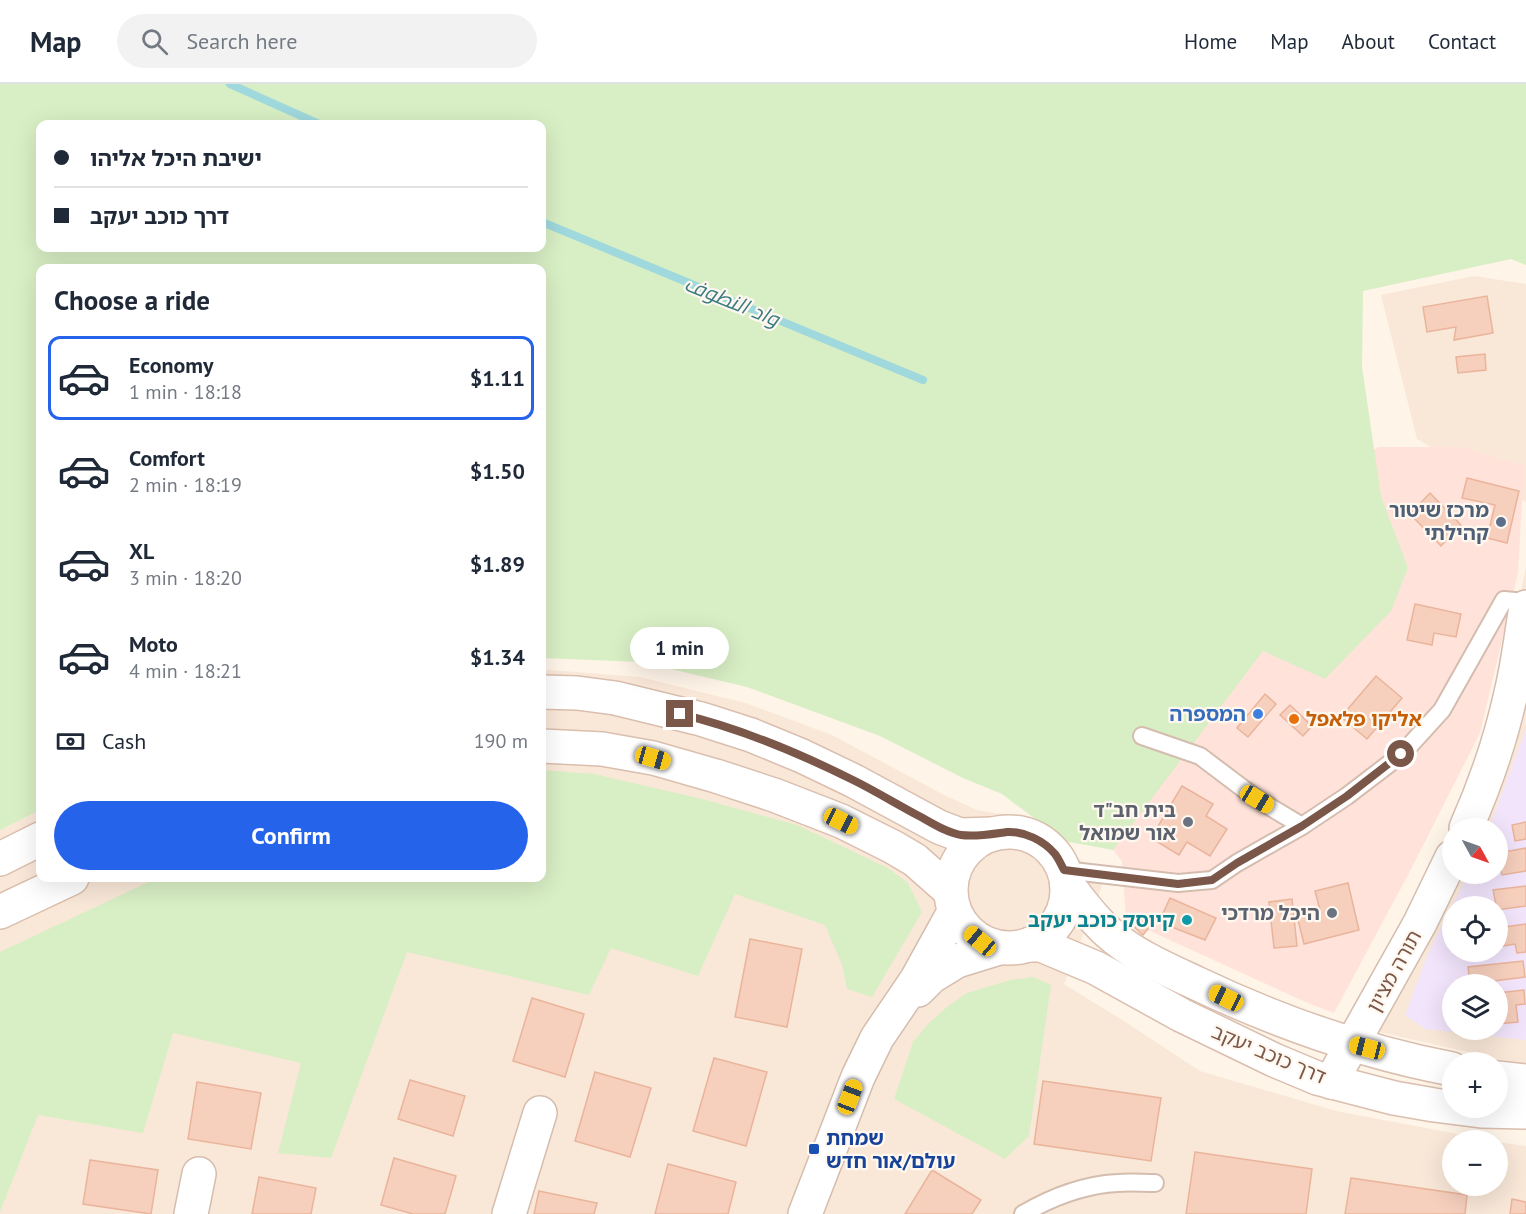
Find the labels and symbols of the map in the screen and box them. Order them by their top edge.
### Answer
water label: واد النطوف [681,270,785,333]
place label: מרכז שיטור קהילתי [1389,497,1489,546]
marker: מרכז שיטור קהילתי [1494,515,1508,529]
callout: 1 min [630,627,730,669]
route end [666,700,693,727]
place label: המספרה [1169,701,1246,727]
place label: אליקו פלאפל [1306,706,1422,732]
marker: המספרה [1251,707,1265,721]
marker: אליקו פלאפל [1287,712,1301,726]
route start [1387,740,1414,767]
car [633,744,673,772]
car [1237,782,1277,816]
place label: בית חב"ד אור שמואל [1079,797,1176,846]
car [821,805,861,837]
marker: בית חב"ד אור שמואל [1181,815,1195,829]
north arrow [1442,818,1508,884]
place label: היכל מרדכי [1221,900,1320,926]
marker: היכל מרדכי [1325,906,1339,920]
place label: קיוסק כוכב יעקב [1028,907,1175,933]
marker: קיוסק כוכב יעקב [1180,913,1194,927]
car [960,923,1000,959]
street label: תורה מציון [1361,925,1427,1017]
car [1206,982,1246,1014]
street label: דרך כוכב יעקב [1208,1018,1330,1090]
car [1347,1035,1387,1061]
car [835,1077,865,1117]
place label: שמחת עולם/אור חדש [826,1125,955,1174]
marker: שמחת עולם/אור חדש [807,1142,821,1156]

